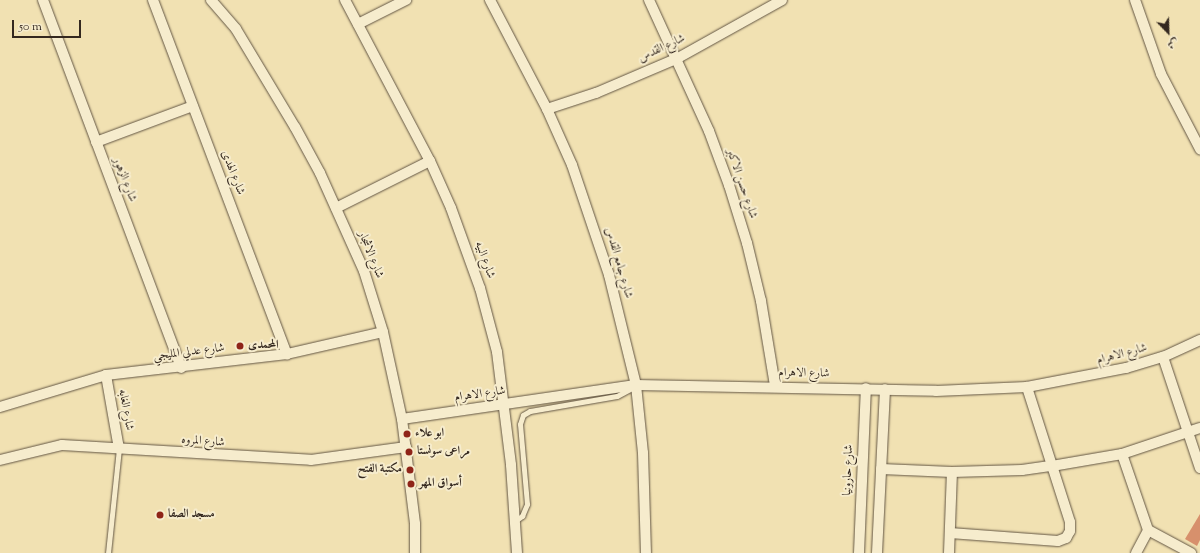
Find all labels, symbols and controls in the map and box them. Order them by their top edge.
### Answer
scale bar [14,12,83,38]
north arrow [1148,12,1188,52]
text: 50 m [19,18,42,36]
street label: شارع القدس [636,32,688,66]
text: ش [1165,34,1181,53]
street label: شارع حسن الاكبر [722,147,760,221]
street label: شارع الهدى [217,149,247,197]
street label: شارع الزهور [109,156,139,204]
street label: شارع جامع القدس [601,226,635,300]
street label: شارع الاشجار [354,229,386,281]
street label: شارع البيه [471,239,497,281]
place label: المحمدى [248,339,279,353]
marker: المحمدى [235,341,245,351]
street label: شارع الاهرام [1095,341,1149,369]
street label: شارع عدلي المليجي [153,342,225,364]
street label: شارع الاهرام [778,366,830,382]
street label: شارع الاهرام [454,384,506,406]
street label: شارع الغابه [114,388,136,432]
place label: ابو علاء [415,427,444,441]
marker: ابو علاء [402,429,412,439]
street label: شارع المروه [181,433,225,451]
street label: شارع حارونيا [841,444,857,496]
place label: مراعى سونستا [417,445,470,459]
marker: مراعى سونستا [404,447,414,457]
place label: مكتبة الفتح [357,463,402,477]
marker: مكتبة الفتح [405,465,415,475]
place label: أسواق المهر [419,477,462,491]
marker: أسواق المهر [406,479,416,489]
place label: مسجد الصفا [168,508,215,522]
marker: مسجد الصفا [155,510,165,520]

